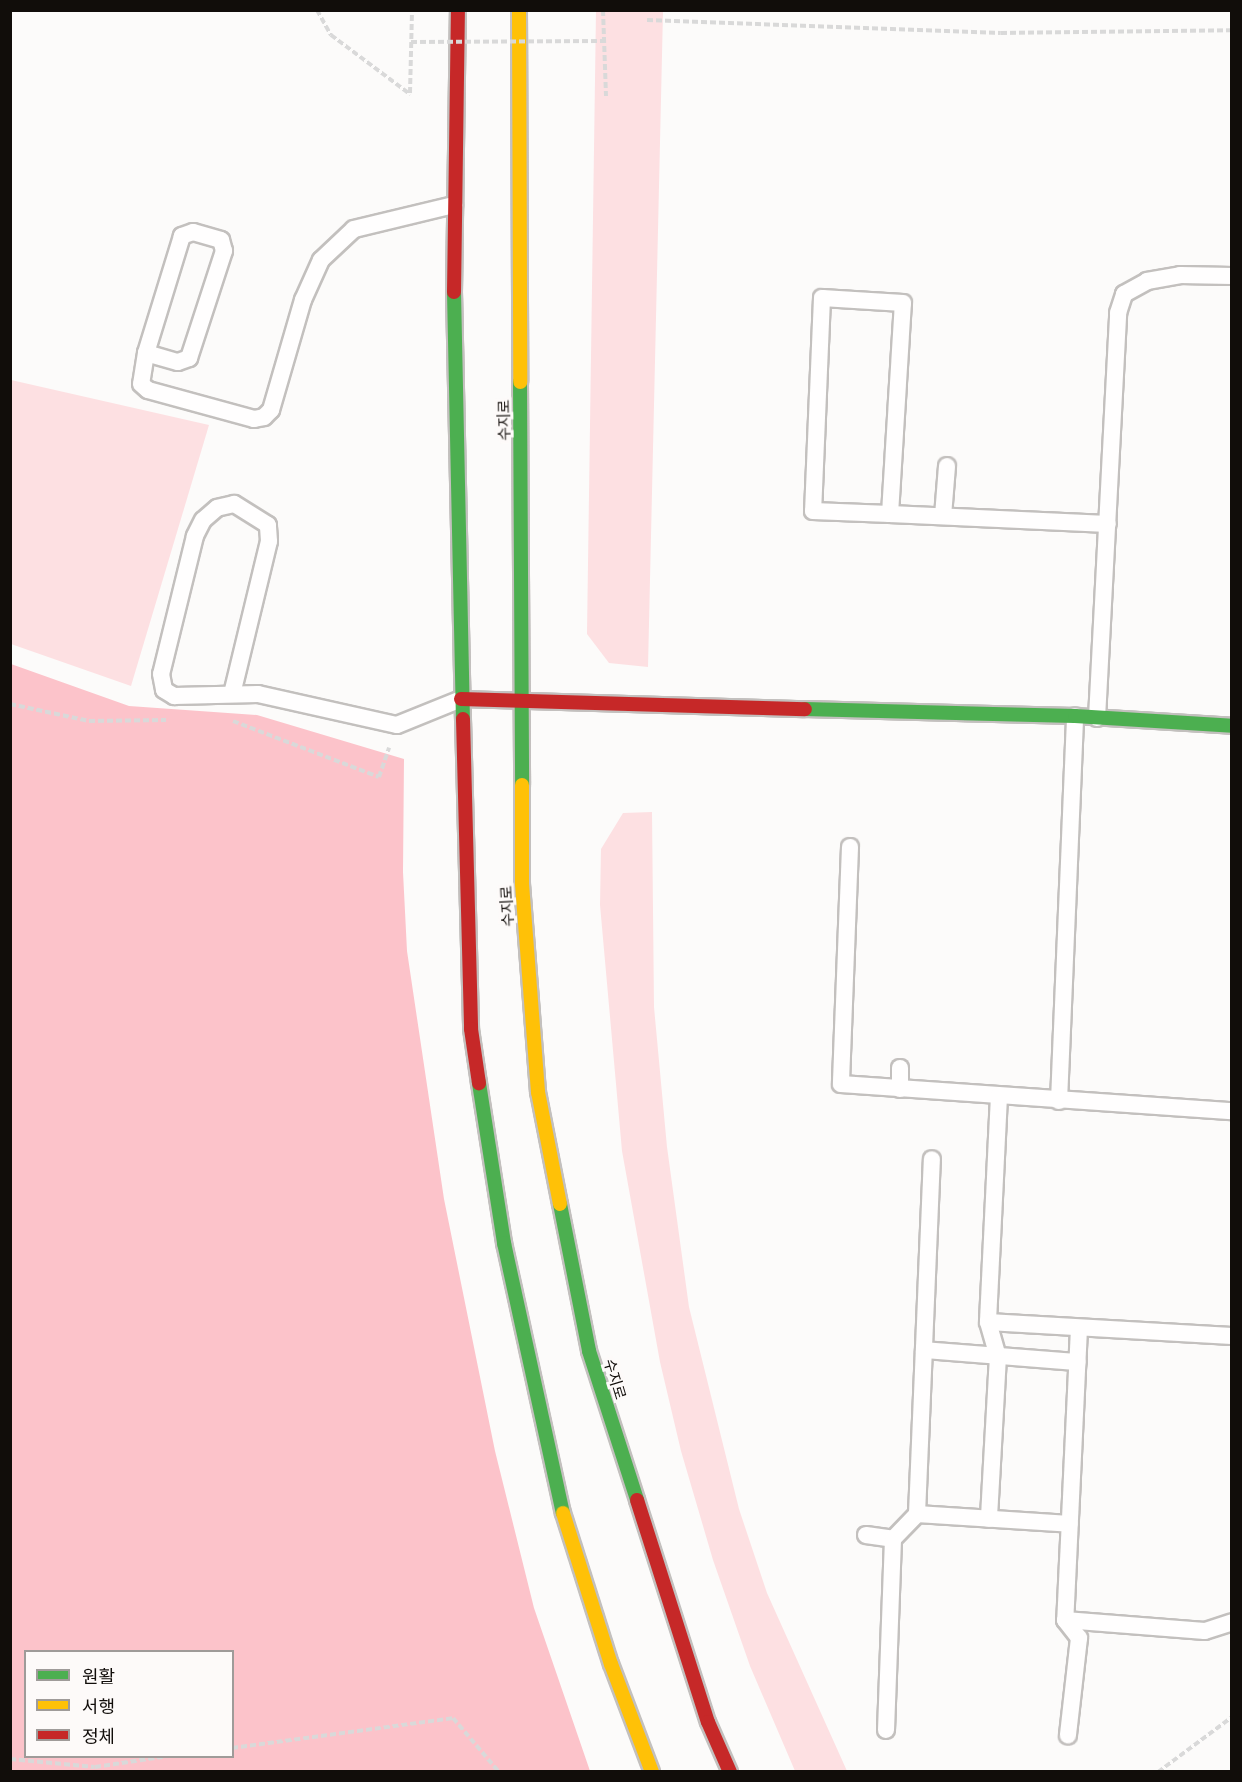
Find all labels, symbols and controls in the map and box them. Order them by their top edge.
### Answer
street label: 수지로 [495,399,513,441]
street label: 수지로 [497,885,517,927]
street label: 수지로 [600,1357,630,1401]
legend [24,1650,234,1758]
text: 원활 [82,1665,115,1688]
text: 서행 [82,1695,115,1718]
text: 정체 [82,1725,115,1748]

